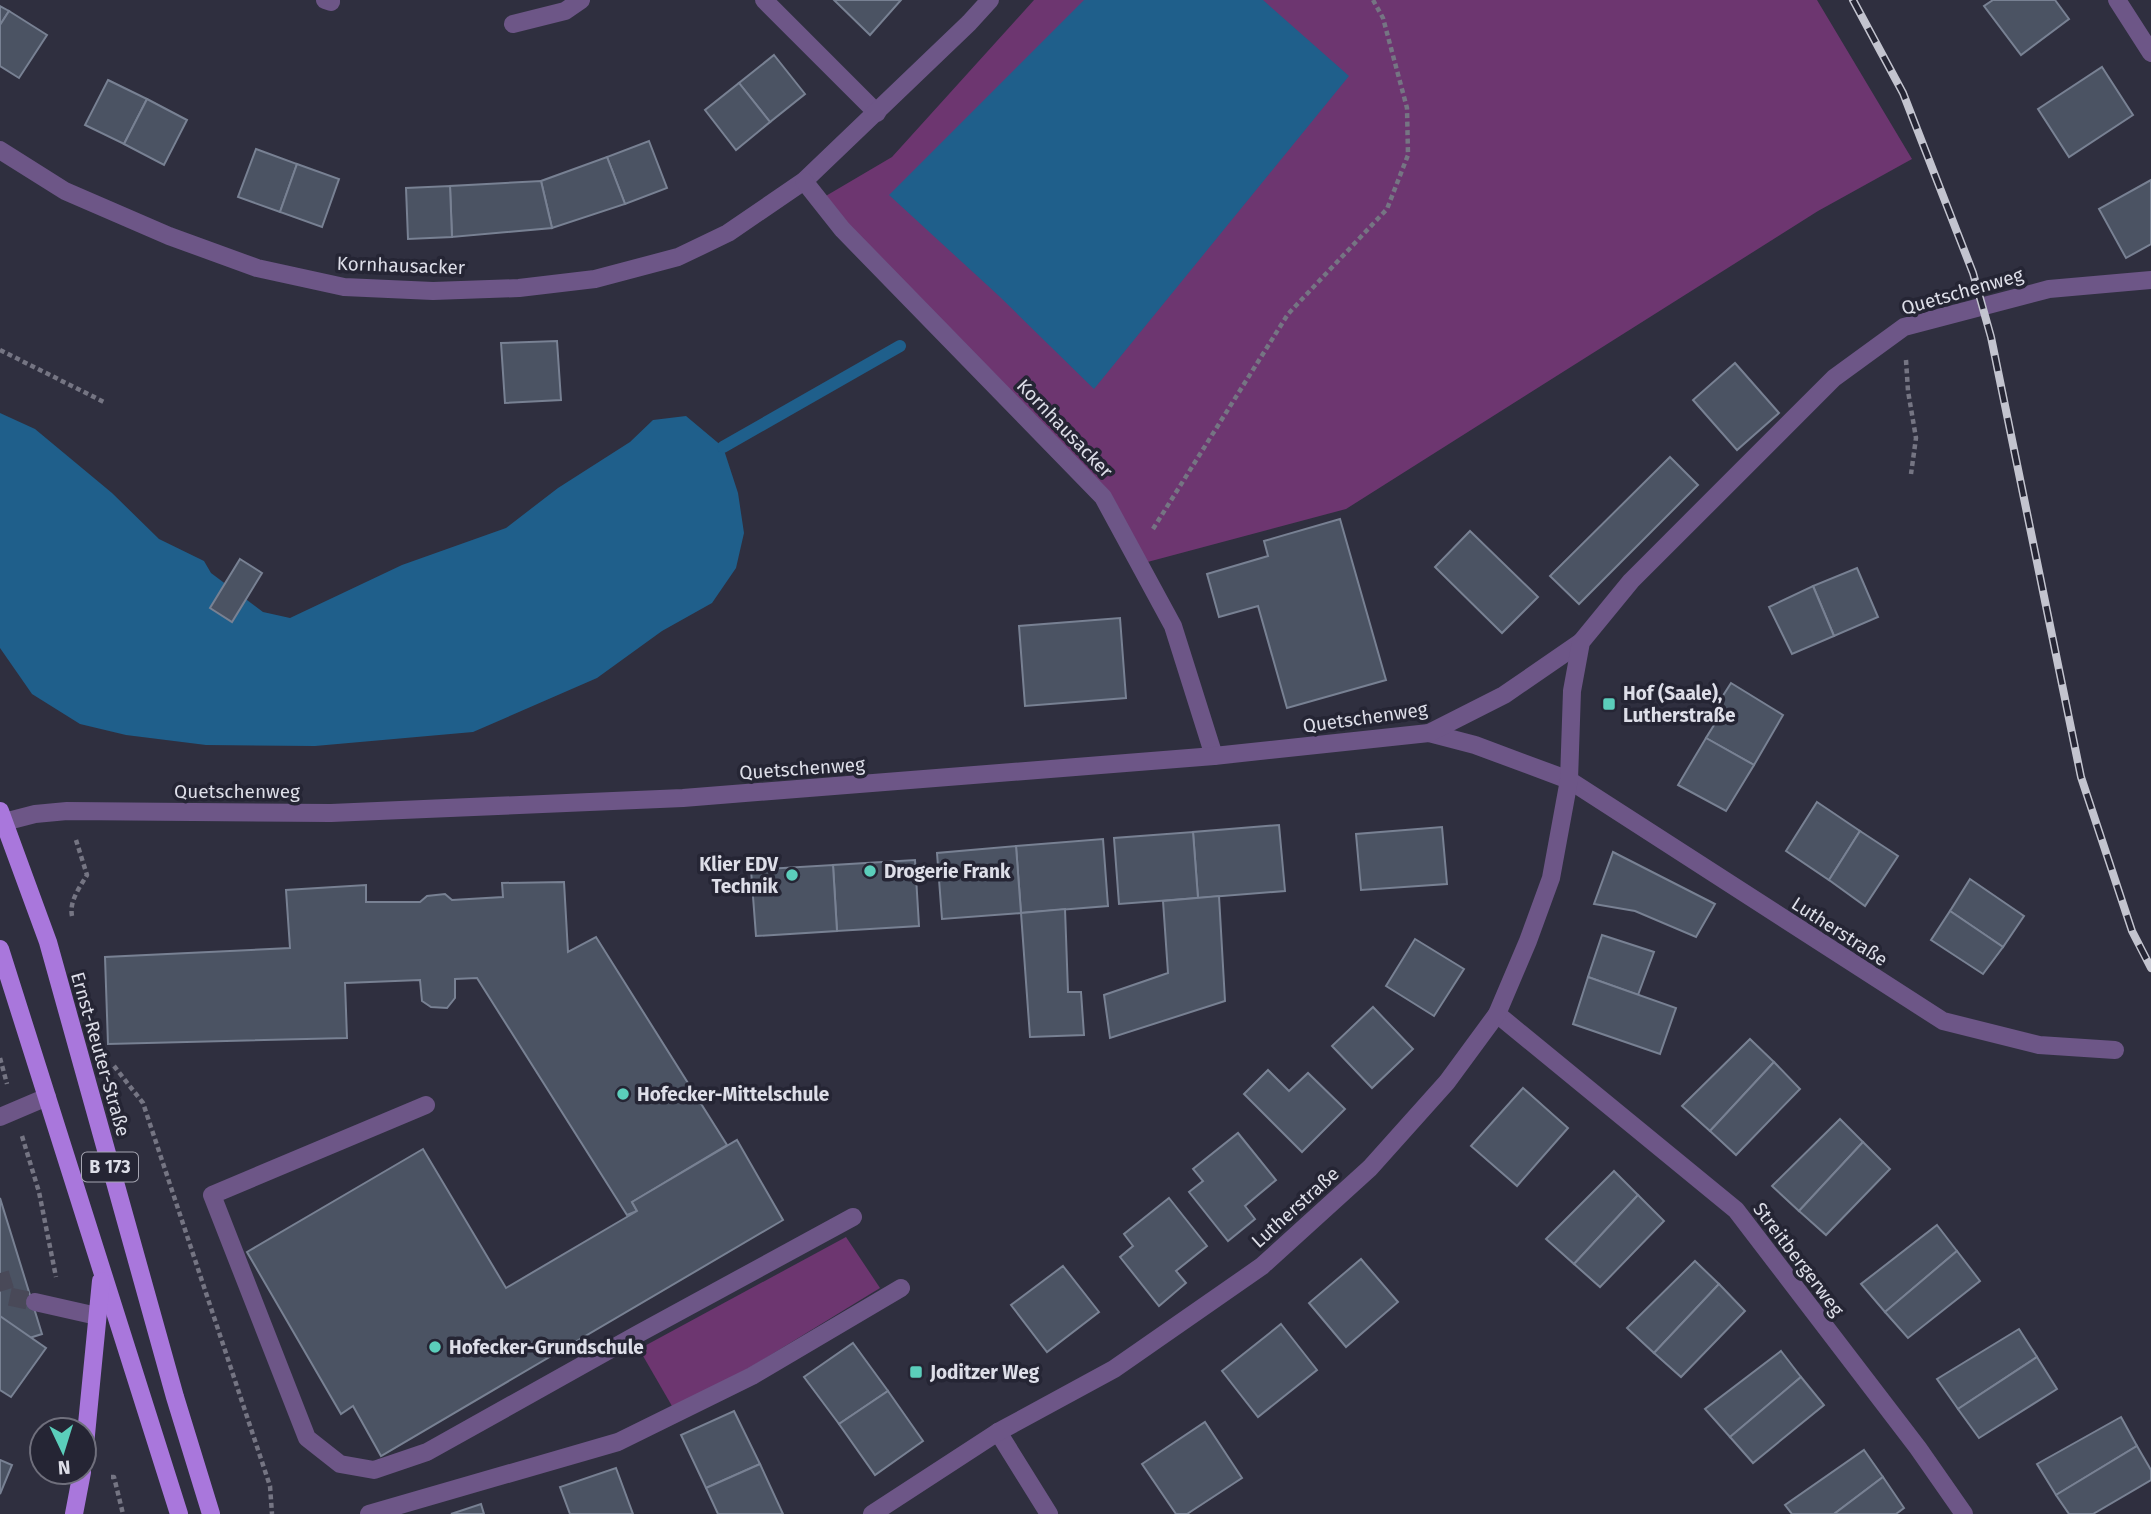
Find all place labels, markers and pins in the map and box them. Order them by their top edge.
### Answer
place label: Hof (Saale), Lutherstraße [1623,682,1735,727]
marker: Hof (Saale), Lutherstraße [1601,696,1617,712]
place label: Klier EDV Technik [699,853,779,898]
place label: Drogerie Frank [884,860,1011,883]
marker: Drogerie Frank [862,863,878,879]
marker: Klier EDV Technik [784,867,800,883]
place label: Hofecker-Mittelschule [637,1083,829,1106]
marker: Hofecker-Mittelschule [615,1086,631,1102]
place label: Hofecker-Grundschule [449,1336,644,1359]
marker: Hofecker-Grundschule [427,1339,443,1355]
place label: Joditzer Weg [929,1361,1040,1384]
marker: Joditzer Weg [908,1364,924,1380]

